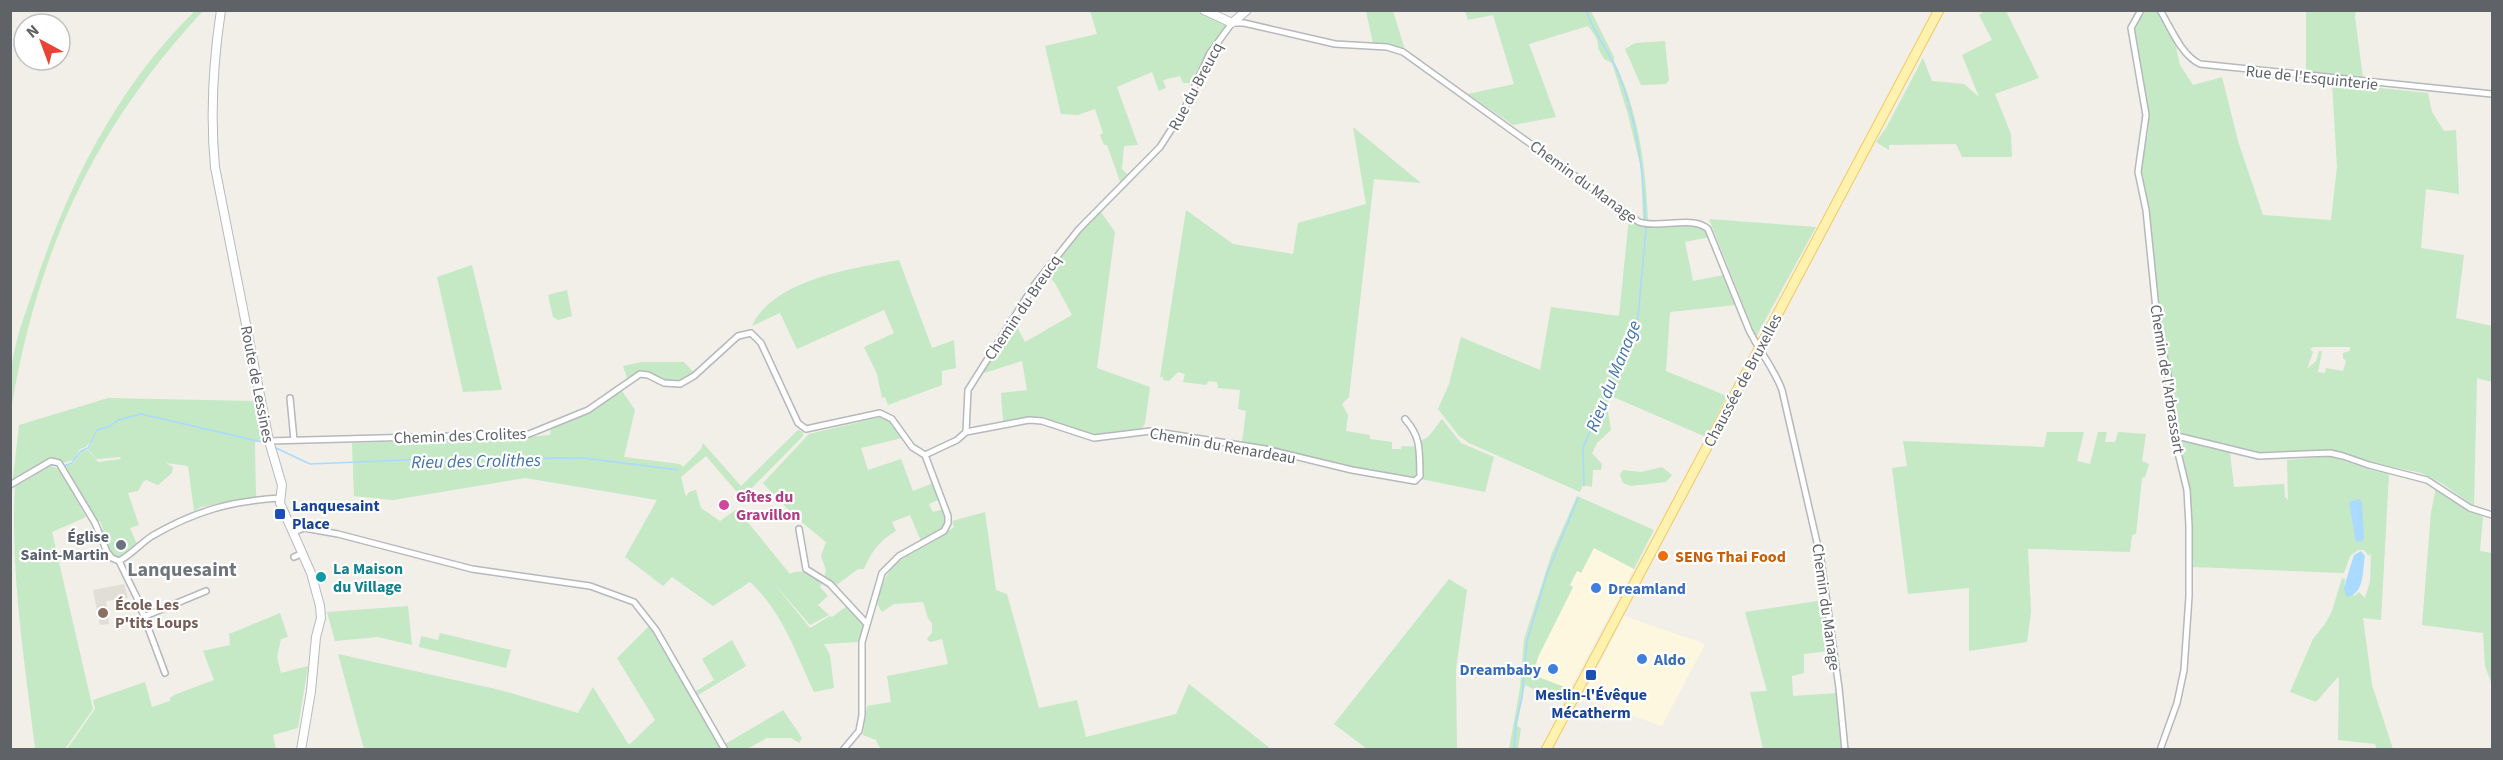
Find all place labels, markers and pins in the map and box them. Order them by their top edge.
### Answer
place label: Gîtes du Gravillon [736,486,801,526]
place label: Lanquesaint Place [292,495,380,535]
marker: Gîtes du Gravillon [717,498,731,512]
marker: Lanquesaint Place [273,507,287,521]
place label: Église Saint-Martin [21,526,109,566]
marker: Église Saint-Martin [114,538,128,552]
place label: SENG Thai Food [1675,546,1786,568]
marker: SENG Thai Food [1656,549,1670,563]
place label: La Maison du Village [333,558,403,598]
marker: La Maison du Village [314,570,328,584]
place label: Dreamland [1608,578,1686,600]
marker: Dreamland [1589,581,1603,595]
place label: École Les P'tits Loups [115,594,198,634]
marker: École Les P'tits Loups [96,606,110,620]
place label: Aldo [1653,649,1686,671]
marker: Aldo [1635,652,1649,666]
place label: Dreambaby [1460,659,1542,681]
marker: Dreambaby [1546,662,1560,676]
marker: Meslin-l'Évêque Mécatherm [1584,668,1598,682]
place label: Meslin-l'Évêque Mécatherm [1535,684,1647,724]

